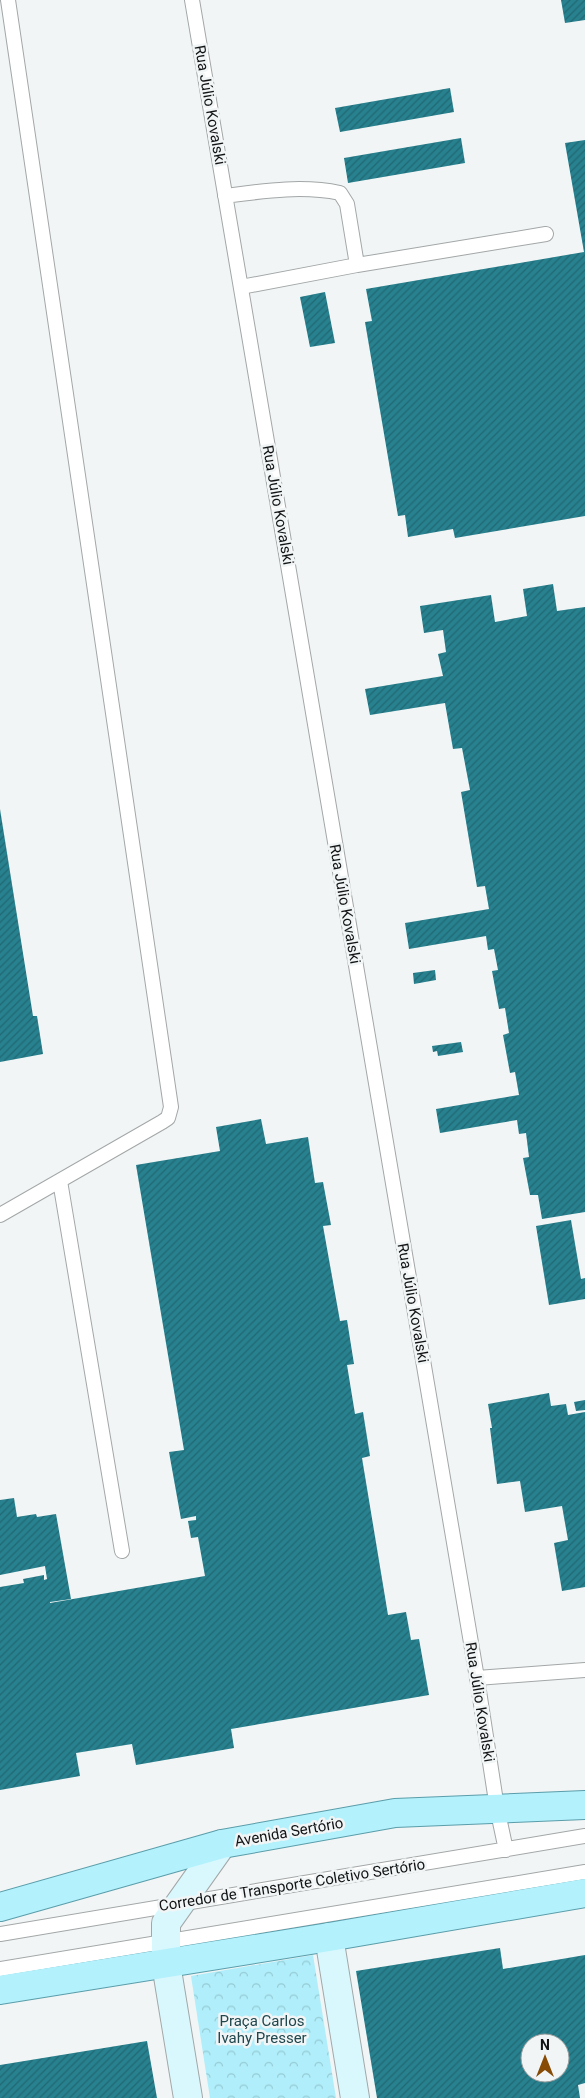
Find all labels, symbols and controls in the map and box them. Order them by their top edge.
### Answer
street label: Rua Júlio Kovalski [191,44,229,166]
street label: Rua Júlio Kovalski [259,444,297,566]
street label: Rua Júlio Kovalski [326,843,364,965]
street label: Rua Júlio Kovalski [394,1242,432,1364]
street label: Rua Júlio Kovalski [462,1641,498,1763]
street label: Avenida Sertório [233,1814,345,1850]
street label: Corredor de Transporte Coletivo Sertório [158,1855,426,1915]
park label: Praça Carlos Ivahy Presser [217,2012,307,2047]
north arrow [520,2033,570,2083]
text: N [540,2037,550,2053]

